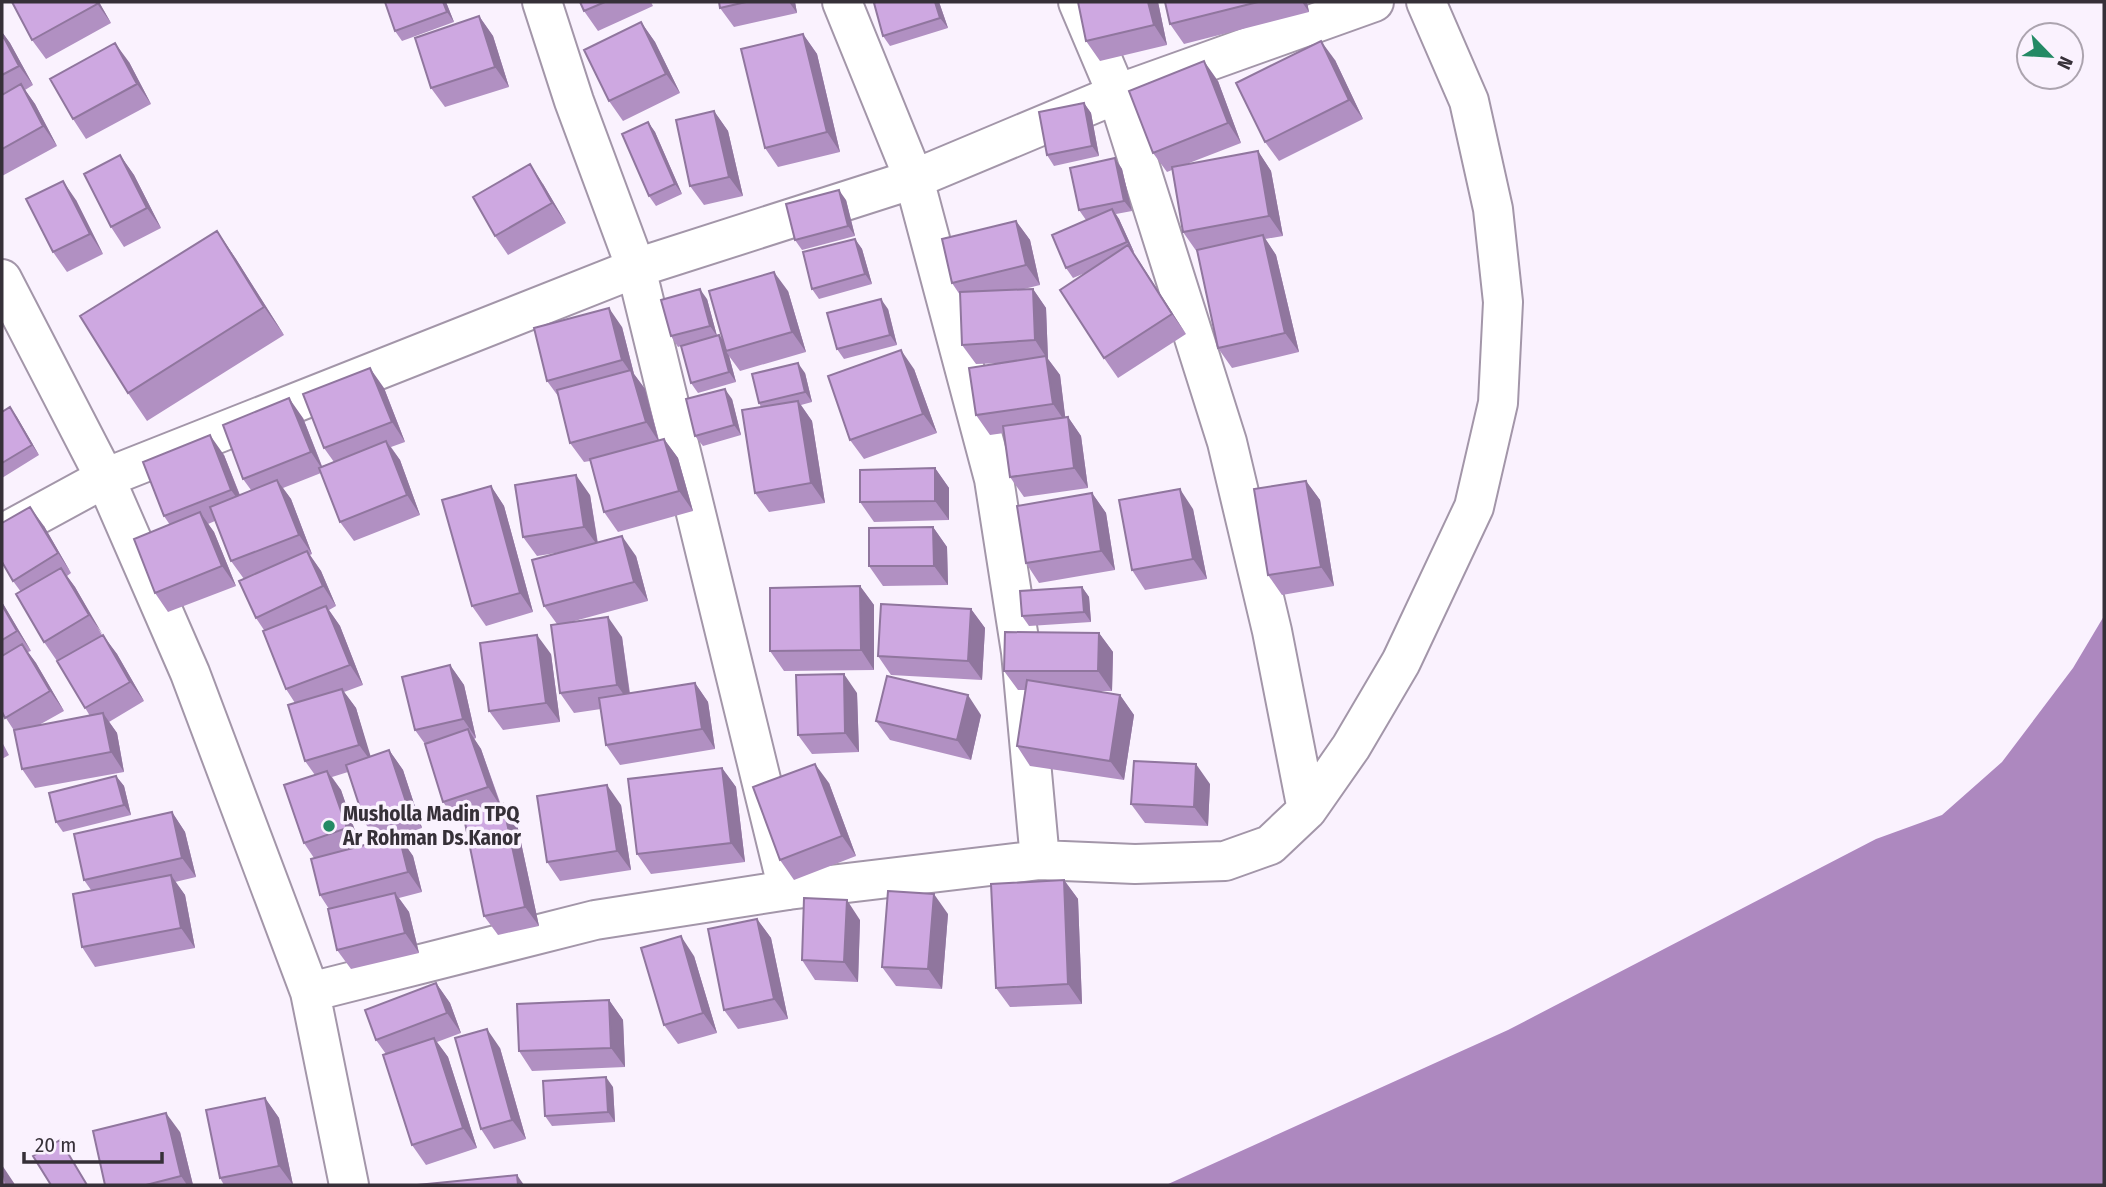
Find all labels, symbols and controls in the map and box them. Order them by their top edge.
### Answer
north arrow [2015,21,2085,91]
text: N [2052,53,2078,73]
place label: Musholla Madin TPQ Ar Rohman Ds.Kanor [342,801,521,851]
marker: Musholla Madin TPQ Ar Rohman Ds.Kanor [321,818,337,834]
scale bar [24,1120,163,1164]
text: 20 m [35,1132,76,1158]

